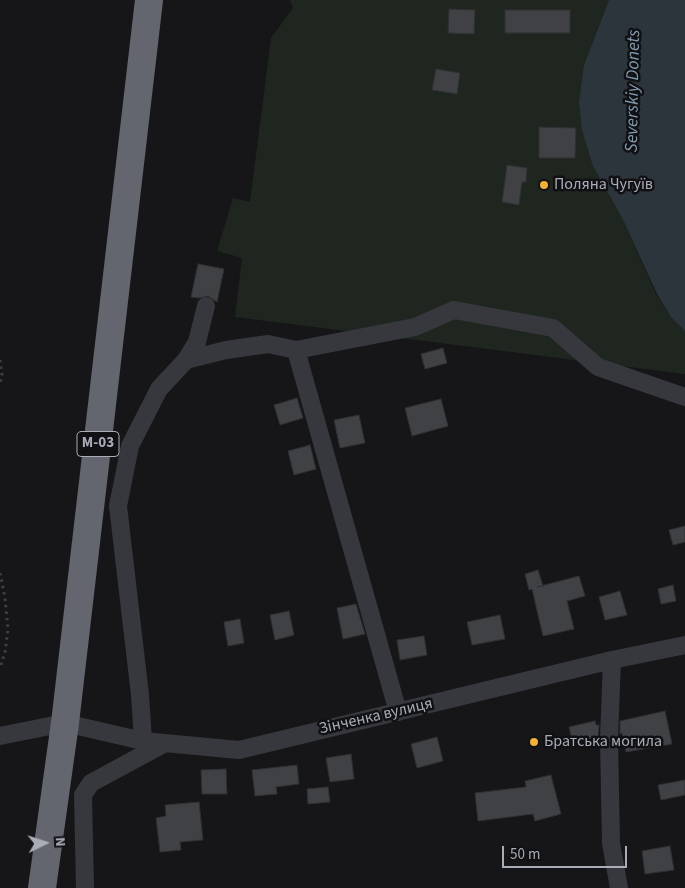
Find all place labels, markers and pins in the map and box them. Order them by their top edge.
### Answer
place label: Поляна Чугуїв [554,175,653,195]
marker: Поляна Чугуїв [538,179,550,191]
place label: Братська могила [544,732,662,752]
marker: Братська могила [528,736,540,748]

